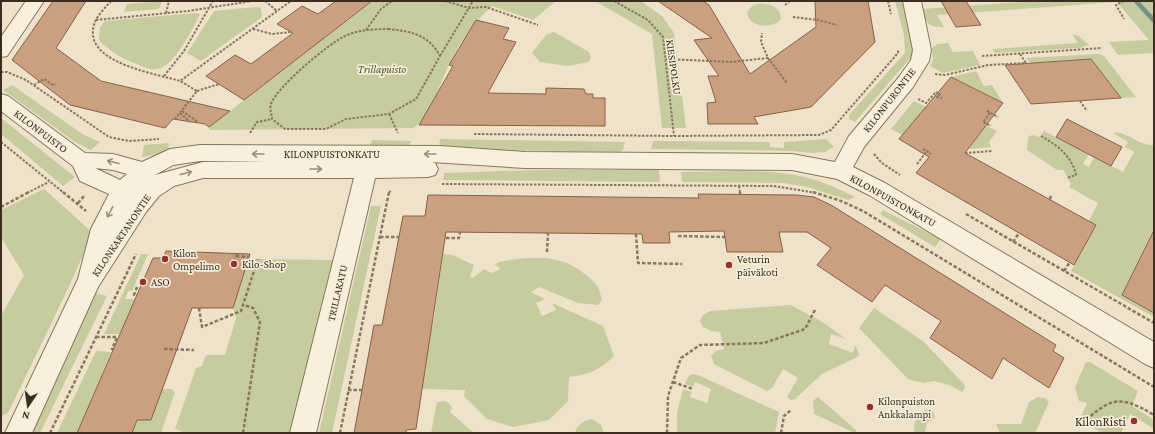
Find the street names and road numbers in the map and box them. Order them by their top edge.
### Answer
street label: KIESIPOLKU [664,39,684,95]
street label: KILONPURONTIE [860,65,918,135]
street label: KILONPUISTO [12,107,70,155]
street label: KILONPUISTONKATU [284,148,380,160]
street label: KILONPUISTONKATU [848,171,938,229]
street label: KILONKARTANONTIE [89,191,153,279]
street label: TRILLAKATU [325,264,349,322]

